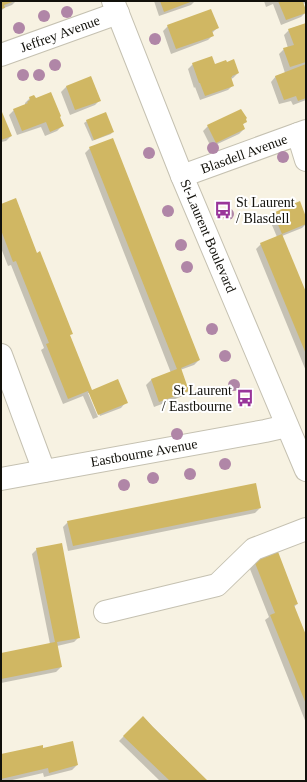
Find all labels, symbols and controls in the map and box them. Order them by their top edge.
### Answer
street label: Jeffrey Avenue [18,13,102,55]
street label: Blasdell Avenue [199,131,289,177]
street label: St-Laurent Boulevard [177,177,239,295]
place label: St Laurent / Blasdell [236,195,295,226]
bus stop icon: St Laurent / Blasdell [213,200,233,220]
place label: St Laurent / Eastbourne [162,383,232,414]
bus stop icon: St Laurent / Eastbourne [235,388,255,408]
street label: Eastbourne Avenue [89,436,199,470]

